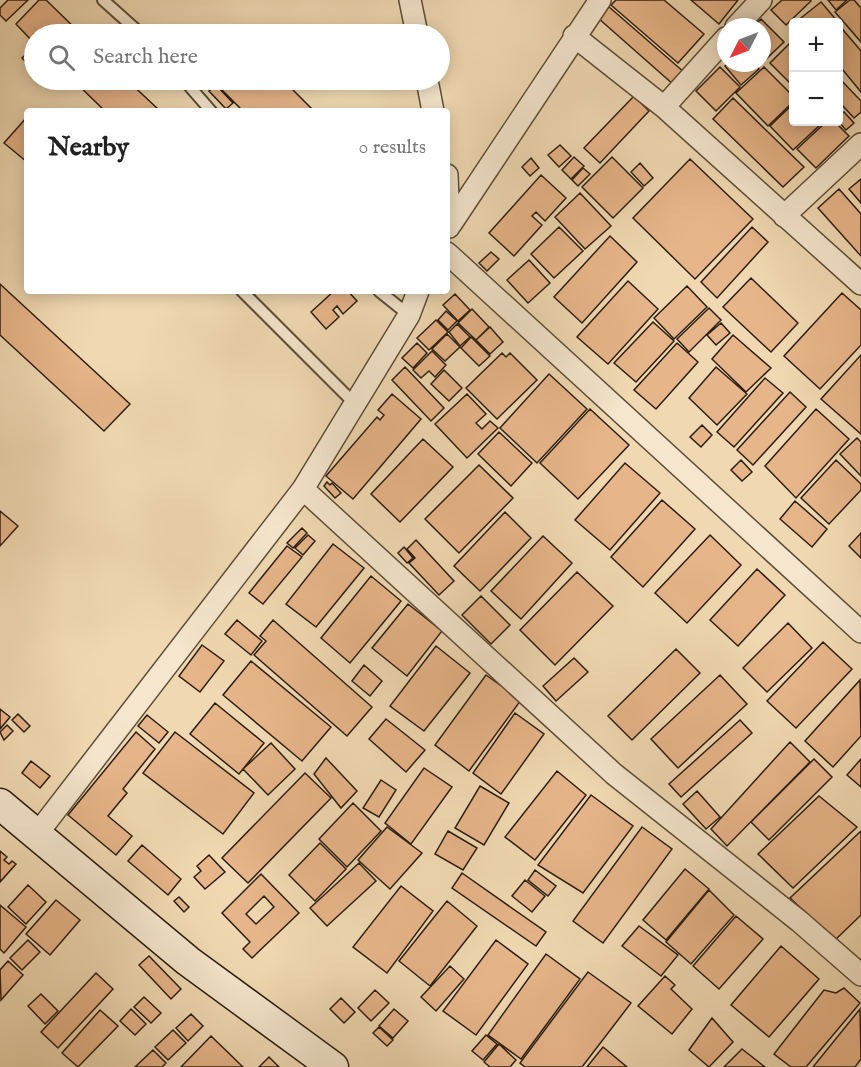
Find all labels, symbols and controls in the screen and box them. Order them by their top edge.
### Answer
north arrow [717,18,771,72]
map controls [789,18,843,126]
button: + [789,18,843,72]
search box [24,24,450,90]
icon: search [45,41,78,74]
text: Search here [93,43,198,71]
button: − [789,72,843,126]
text: Nearby [48,131,129,164]
text: 0 results [359,135,426,160]

